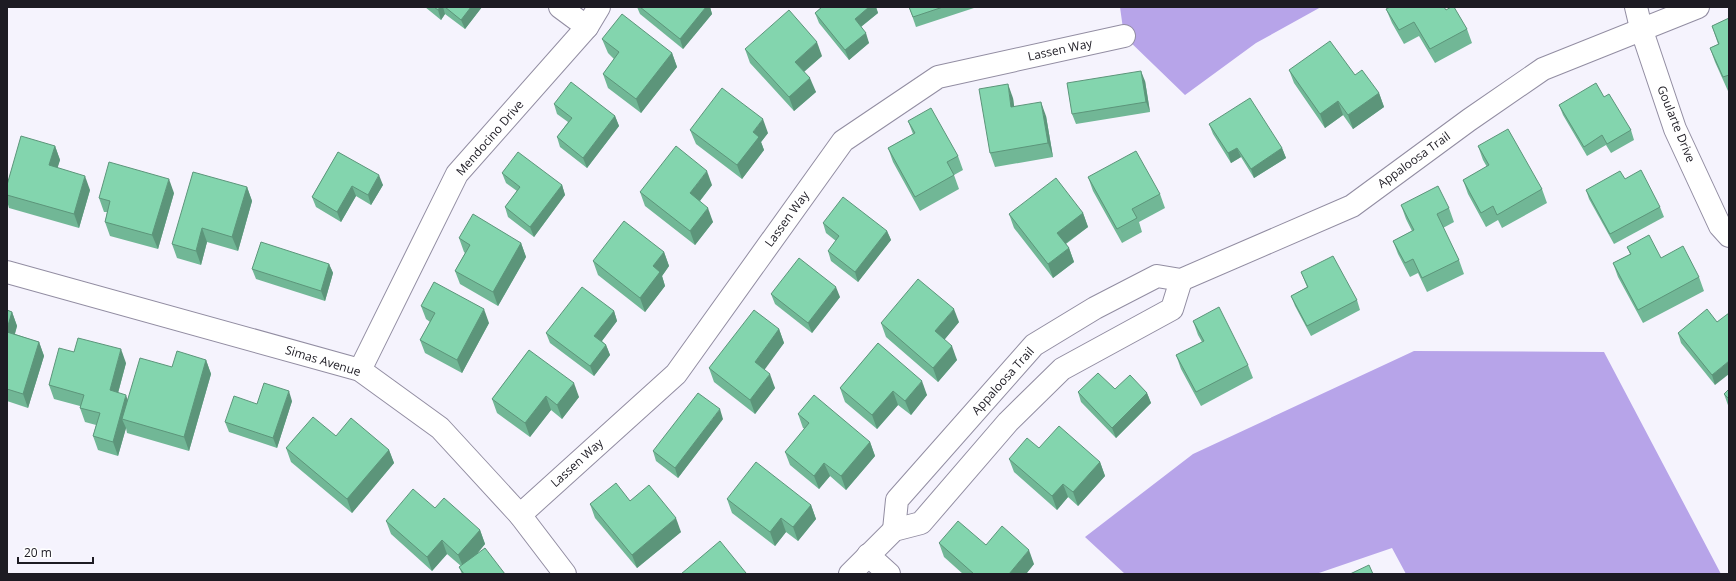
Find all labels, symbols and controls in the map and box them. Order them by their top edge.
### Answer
street label: Lassen Way [1026,34,1095,65]
street label: Goularte Drive [1653,83,1700,165]
street label: Mendocino Drive [452,96,527,179]
street label: Appaloosa Trail [1374,127,1454,192]
street label: Lassen Way [761,186,813,250]
street label: Simas Avenue [283,341,363,380]
street label: Appaloosa Trail [967,343,1038,418]
street label: Lassen Way [547,434,607,491]
scale bar [18,539,93,565]
text: 20 m [24,544,52,561]

